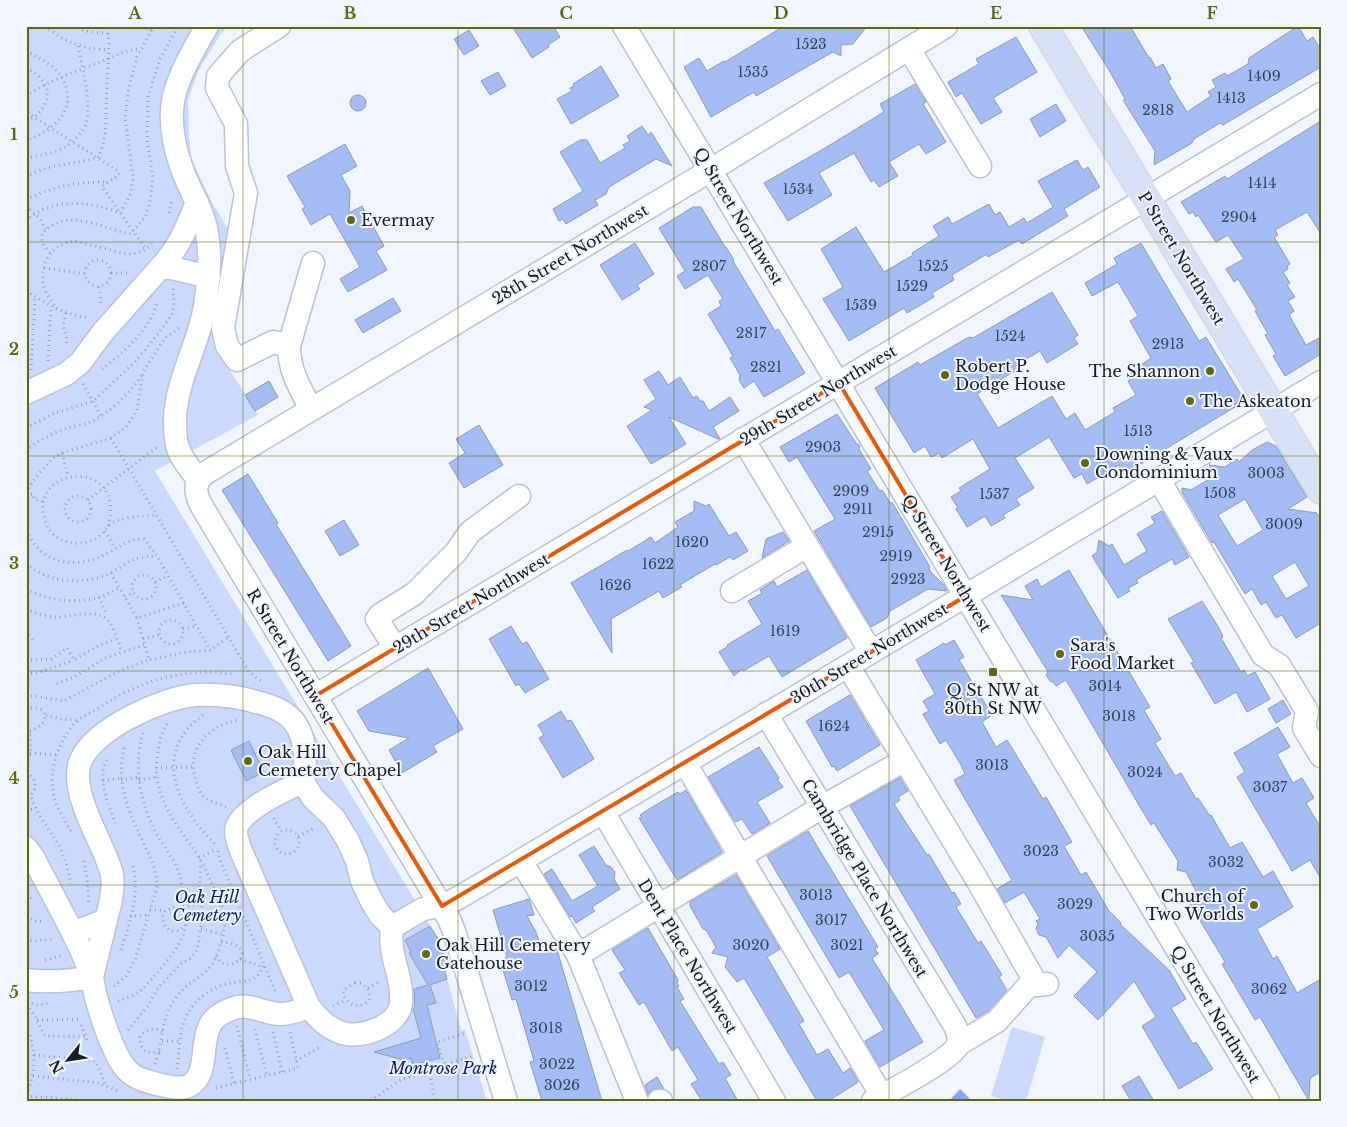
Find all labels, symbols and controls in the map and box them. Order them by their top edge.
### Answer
text: A [128,3,143,23]
text: B [344,3,357,23]
text: C [559,3,573,23]
text: D [774,3,788,23]
text: E [990,3,1002,23]
text: F [1206,3,1218,23]
house number: 1523 [795,35,827,53]
house number: 1535 [738,63,768,81]
house number: 1409 [1247,67,1281,85]
house number: 1413 [1216,89,1246,107]
house number: 2818 [1142,101,1174,119]
text: 1 [11,124,18,144]
street label: Q Street Northwest [690,144,788,288]
house number: 1414 [1248,174,1276,192]
house number: 1534 [782,180,814,198]
street label: P Street Northwest [1134,188,1230,328]
street label: 28th Street Northwest [488,199,652,309]
house number: 2904 [1221,208,1257,226]
place label: Evermay [361,210,435,230]
marker: Evermay [345,214,357,226]
house number: 2807 [692,257,727,275]
house number: 1525 [918,257,948,275]
house number: 1529 [896,277,928,295]
house number: 1539 [845,296,877,314]
house number: 2817 [736,324,767,342]
house number: 1524 [994,327,1026,345]
house number: 2913 [1152,335,1184,353]
text: 2 [9,339,19,359]
street label: 29th Street Northwest [736,340,900,450]
place label: Robert P. Dodge House [955,356,1066,394]
house number: 2821 [750,358,782,376]
place label: The Shannon [1089,361,1200,381]
marker: The Shannon [1204,365,1216,377]
marker: Robert P. Dodge House [939,369,951,381]
place label: The Askeaton [1200,391,1311,411]
marker: The Askeaton [1184,395,1196,407]
house number: 1513 [1123,422,1153,440]
house number: 2903 [805,438,841,456]
place label: Downing & Vaux Condominium [1095,444,1233,482]
marker: Downing & Vaux Condominium [1079,457,1091,469]
house number: 3003 [1247,464,1285,482]
house number: 2909 [833,482,869,500]
house number: 1508 [1204,484,1236,502]
house number: 1537 [979,485,1010,503]
street label: Q Street Northwest [898,491,996,635]
house number: 2911 [843,500,873,518]
house number: 3009 [1265,515,1303,533]
house number: 2915 [862,523,894,541]
house number: 1620 [675,533,709,551]
house number: 2919 [880,547,912,565]
street label: 29th Street Northwest [389,548,553,658]
text: 3 [9,553,19,573]
house number: 1622 [642,555,674,573]
house number: 2923 [891,570,925,588]
house number: 1626 [599,576,631,594]
street label: R Street Northwest [243,585,339,727]
street label: 30th Street Northwest [787,598,951,708]
house number: 1619 [770,622,800,640]
place label: Sara's Food Market [1070,635,1175,673]
marker: Sara's Food Market [1054,648,1066,660]
marker: Q St NW at 30th St NW [987,666,999,678]
house number: 3014 [1088,677,1122,695]
place label: Q St NW at 30th St NW [944,680,1042,718]
house number: 3018 [1102,707,1136,725]
house number: 1624 [818,717,850,735]
place label: Oak Hill Cemetery Chapel [258,742,401,780]
marker: Oak Hill Cemetery Chapel [242,755,254,767]
house number: 3013 [975,756,1009,774]
house number: 3024 [1127,763,1163,781]
text: 4 [9,768,19,788]
street label: Cambridge Place Northwest [798,775,932,981]
house number: 3037 [1253,778,1288,796]
house number: 3023 [1023,842,1059,860]
house number: 3032 [1208,853,1244,871]
street label: Dent Place Northwest [634,875,742,1037]
house number: 3013 [799,886,833,904]
place label: Church of Two Worlds [1146,886,1246,924]
park label: Oak Hill Cemetery [173,887,242,925]
house number: 3029 [1057,895,1093,913]
marker: Church of Two Worlds [1248,899,1260,911]
house number: 3017 [815,911,848,929]
house number: 3035 [1079,927,1115,945]
place label: Oak Hill Cemetery Gatehouse [436,935,592,973]
house number: 3020 [732,936,770,954]
house number: 3021 [830,936,864,954]
street label: Q Street Northwest [1167,942,1265,1086]
marker: Oak Hill Cemetery Gatehouse [420,948,432,960]
house number: 3012 [514,977,548,995]
house number: 3062 [1251,980,1287,998]
text: 5 [9,982,19,1002]
house number: 3018 [529,1019,563,1037]
north arrow [42,1034,92,1084]
house number: 3022 [539,1055,575,1073]
text: N [46,1056,68,1077]
park label: Montrose Park [388,1058,497,1078]
house number: 3026 [544,1076,580,1094]

